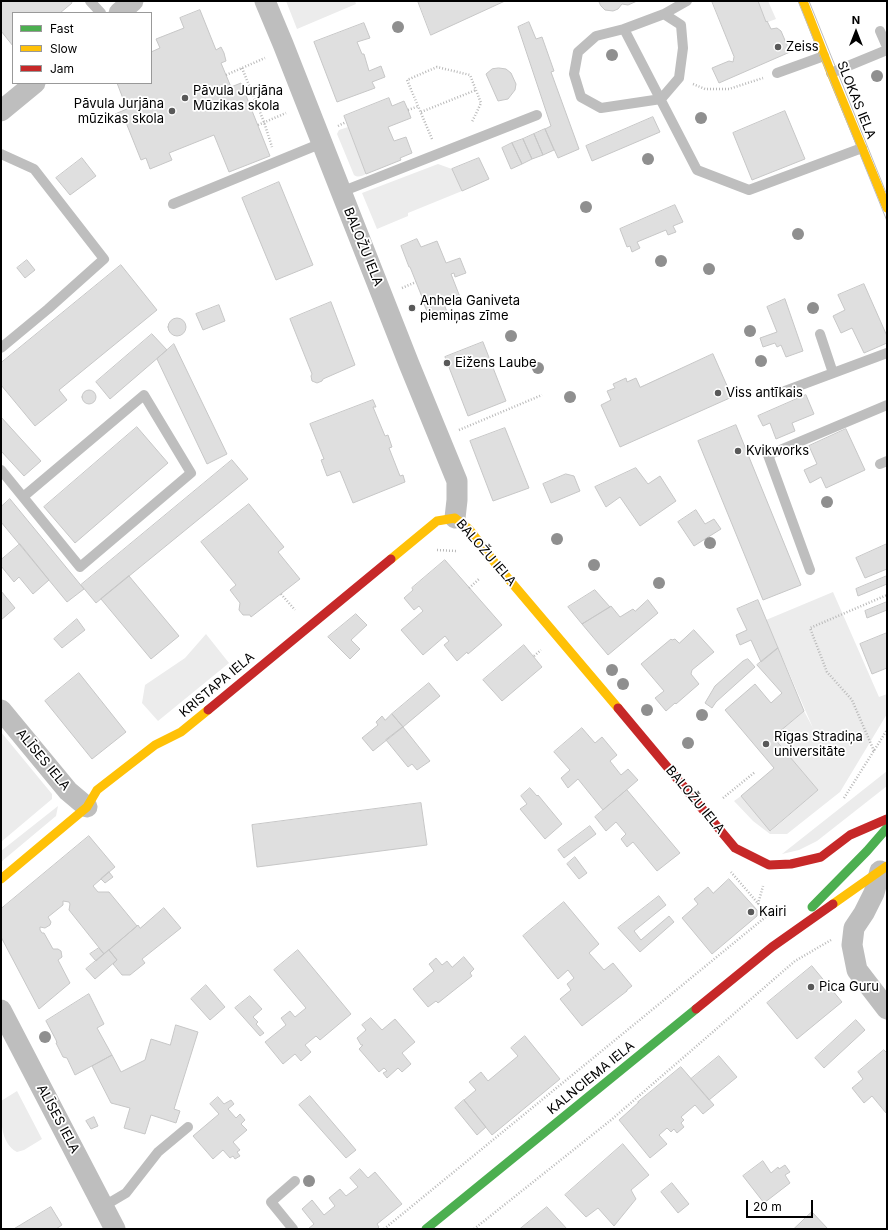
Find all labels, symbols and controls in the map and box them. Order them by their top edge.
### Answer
legend [12,12,152,84]
north arrow [836,12,876,52]
text: N [852,13,860,27]
text: Fast [50,21,74,36]
place label: Zeiss [786,39,819,55]
text: Slow [50,41,77,56]
marker: Zeiss [773,42,783,52]
street label: SLOKAS IELA [833,59,879,141]
text: Jam [50,61,74,76]
place label: Pāvula Jurjāna Mūzikas skola [193,83,283,114]
marker: Pāvula Jurjāna Mūzikas skola [180,93,190,103]
place label: Pāvula Jurjāna mūzikas skola [74,96,164,127]
marker: Pāvula Jurjāna mūzikas skola [167,106,177,116]
street label: BALOŽU IELA [340,205,386,289]
place label: Anhela Ganiveta piemiņas zīme [420,293,520,324]
marker: Anhela Ganiveta piemiņas zīme [407,303,417,313]
place label: Eižens Laube [455,355,537,371]
marker: Eižens Laube [442,358,452,368]
place label: Viss antīkais [726,385,803,401]
marker: Viss antīkais [713,388,723,398]
place label: Kvikworks [746,443,809,459]
marker: Kvikworks [733,446,743,456]
street label: BALOŽU IELA [453,516,519,590]
street label: KRISTAPA IELA [176,649,258,721]
street label: ALĪSES IELA [13,726,73,794]
place label: Rīgas Stradiņa universitāte [774,729,863,760]
marker: Rīgas Stradiņa universitāte [761,739,771,749]
street label: BALOŽU IELA [662,763,728,837]
place label: Kairi [759,904,786,920]
marker: Kairi [746,907,756,917]
place label: Pica Guru [819,979,879,995]
marker: Pica Guru [806,982,816,992]
street label: KALNCIEMA IELA [544,1038,638,1118]
street label: ALĪSES IELA [33,1082,83,1156]
scale bar [748,1192,815,1218]
text: 20 m [753,1199,782,1214]

